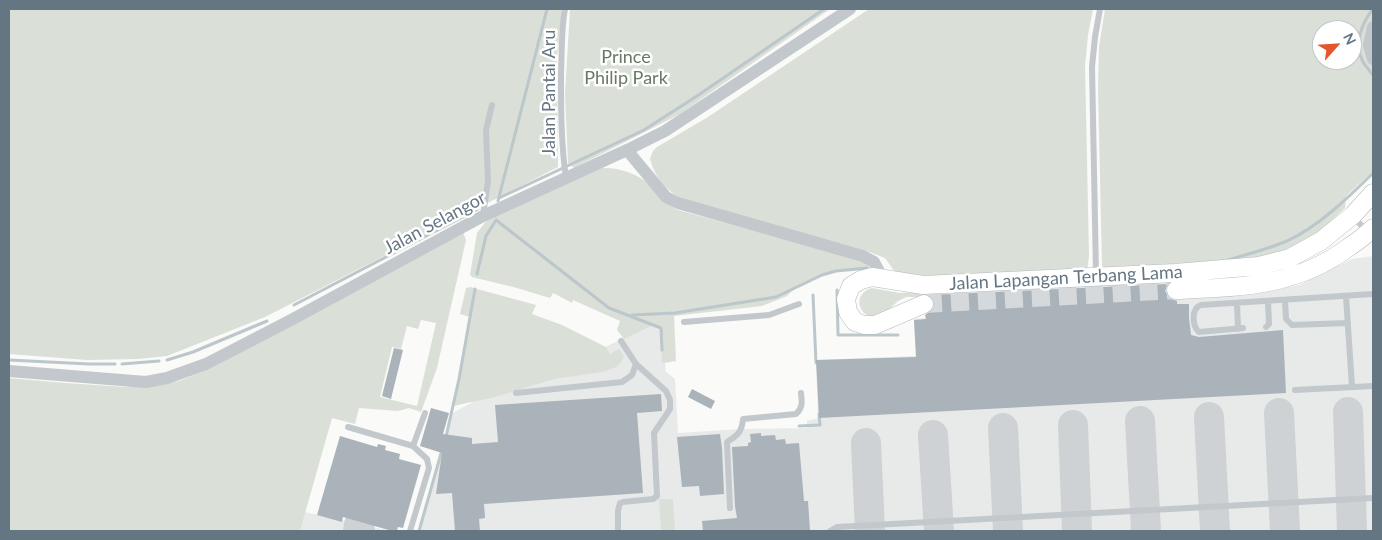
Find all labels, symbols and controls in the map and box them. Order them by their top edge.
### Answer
north arrow [1312,20,1362,70]
street label: Jalan Pantai Aru [538,30,560,156]
text: N [1340,30,1360,47]
park label: Prince Philip Park [584,46,668,88]
street label: Jalan Selangor [380,187,490,259]
street label: Jalan Lapangan Terbang Lama [949,261,1183,295]

